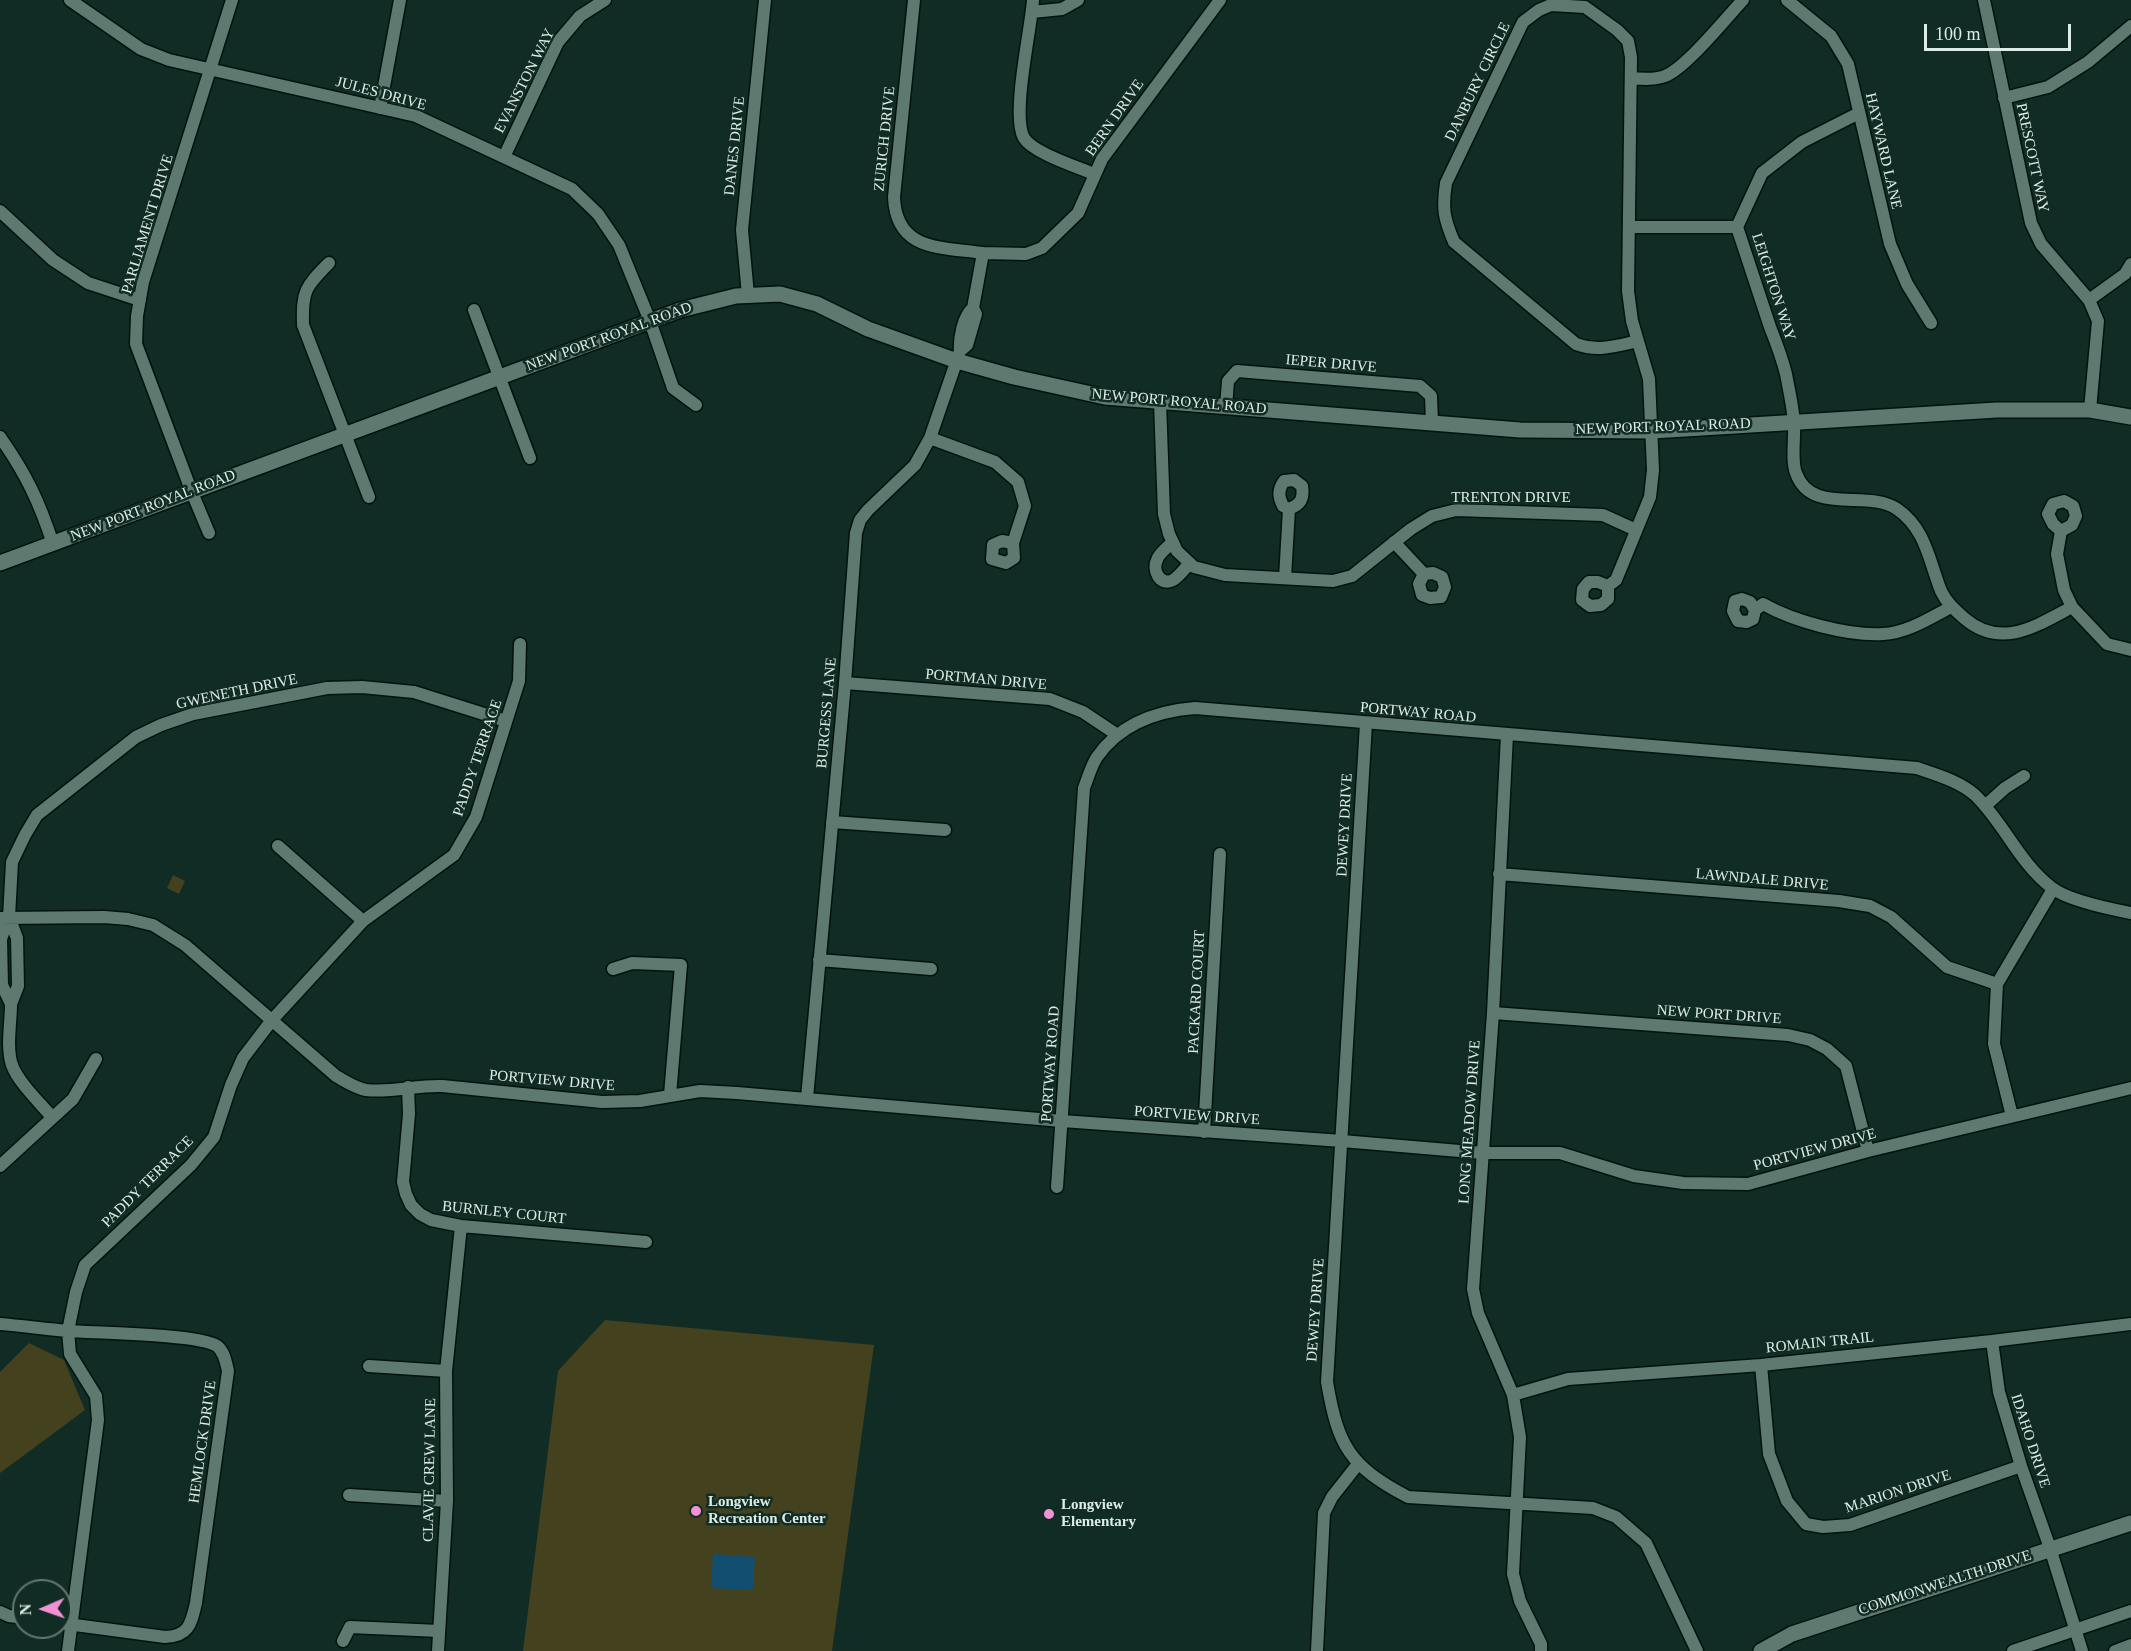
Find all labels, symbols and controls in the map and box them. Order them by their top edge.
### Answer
scale bar [1927,12,2074,50]
street label: DANBURY CIRCLE [1441,19,1515,145]
text: 100 m [1935,24,1981,44]
street label: EVANSTON WAY [491,26,559,136]
street label: JULES DRIVE [334,73,428,115]
street label: BERN DRIVE [1082,76,1148,160]
street label: ZURICH DRIVE [871,86,899,192]
street label: HAYWARD LANE [1861,91,1905,211]
street label: DANES DRIVE [721,96,749,196]
street label: PRESCOTT WAY [2012,102,2052,214]
street label: PARLIAMENT DRIVE [118,152,178,296]
street label: LEIGHTON WAY [1747,231,1799,343]
street label: NEW PORT ROYAL ROAD [524,299,694,375]
street label: IEPER DRIVE [1285,351,1377,377]
street label: NEW PORT ROYAL ROAD [1091,385,1267,419]
street label: NEW PORT ROYAL ROAD [1575,415,1751,439]
street label: NEW PORT ROYAL ROAD [68,466,238,546]
street label: TRENTON DRIVE [1451,489,1571,507]
street label: BURGESS LANE [813,657,841,769]
street label: PORTMAN DRIVE [924,666,1048,694]
street label: GWENETH DRIVE [175,670,299,714]
street label: PADDY TERRACE [450,697,506,819]
street label: PORTWAY ROAD [1359,699,1477,727]
street label: DEWEY DRIVE [1333,773,1357,877]
street label: LAWNDALE DRIVE [1695,865,1829,895]
street label: PACKARD COURT [1185,930,1209,1054]
street label: NEW PORT DRIVE [1656,1002,1782,1028]
street label: PORTWAY ROAD [1038,1005,1064,1123]
street label: LONG MEADOW DRIVE [1455,1040,1485,1204]
street label: PORTVIEW DRIVE [488,1067,616,1095]
street label: PORTVIEW DRIVE [1133,1103,1261,1129]
street label: PORTVIEW DRIVE [1752,1125,1878,1175]
street label: PADDY TERRACE [98,1132,198,1232]
street label: BURNLEY COURT [441,1198,567,1228]
street label: DEWEY DRIVE [1303,1258,1329,1362]
street label: ROMAIN TRAIL [1765,1328,1875,1358]
street label: HEMLOCK DRIVE [185,1379,221,1505]
street label: IDAHO DRIVE [2006,1392,2054,1490]
street label: CLAVIE CREW LANE [420,1398,440,1542]
street label: MARION DRIVE [1843,1466,1953,1518]
place label: Longview Recreation Center [708,1493,826,1528]
place label: Longview Elementary [1061,1496,1136,1531]
marker: Longview Recreation Center [689,1504,703,1518]
marker: Longview Elementary [1042,1507,1056,1521]
street label: COMMONWEALTH DRIVE [1856,1547,2034,1619]
north arrow [12,1579,72,1639]
text: N [17,1604,34,1616]

